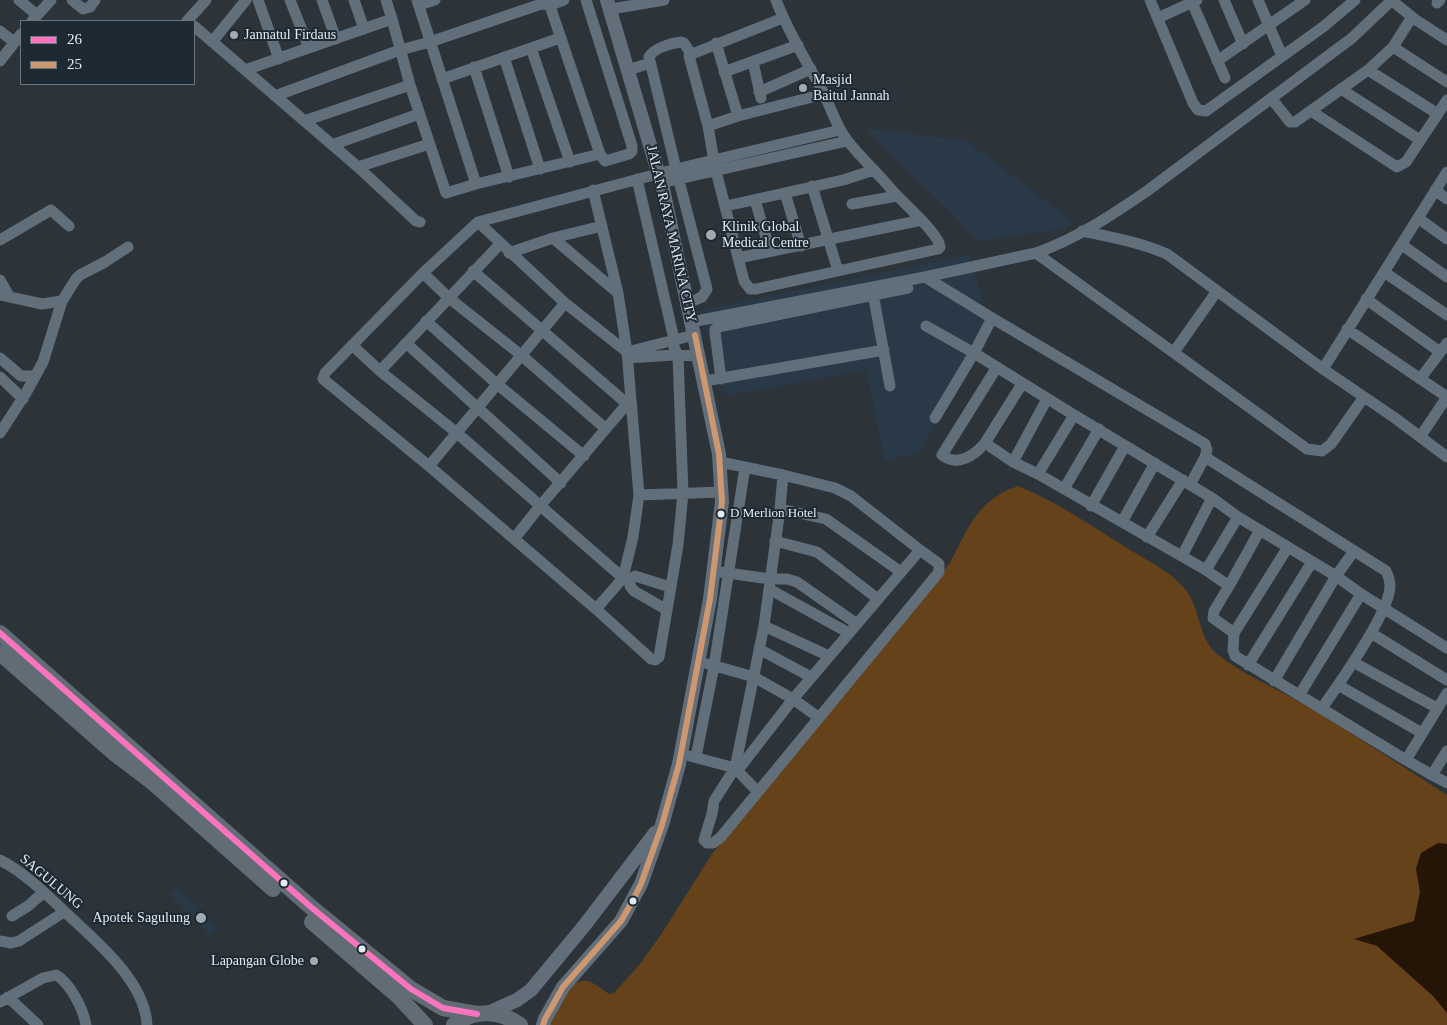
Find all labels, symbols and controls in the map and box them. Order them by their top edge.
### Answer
legend [20,20,195,85]
place label: Jannatul Firdaus [244,27,336,43]
marker: Jannatul Firdaus [228,29,240,41]
text: 26 [67,31,82,47]
text: 25 [67,56,82,72]
place label: Masjid Baitul Jannah [813,72,890,104]
marker: Masjid Baitul Jannah [797,82,809,94]
street label: JALAN RAYA MARINA CITY [642,144,700,324]
place label: Klinik Global Medical Centre [722,219,809,252]
marker: Klinik Global Medical Centre [704,228,718,242]
place label: D Merlion Hotel [730,506,817,522]
marker: D Merlion Hotel [716,509,726,519]
street label: SAGULUNG [16,851,86,913]
unlabelled marker [279,878,289,888]
unlabelled marker [628,896,638,906]
place label: Apotek Sagulung [92,910,190,926]
marker: Apotek Sagulung [194,911,208,925]
unlabelled marker [357,944,367,954]
place label: Lapangan Globe [211,953,304,969]
marker: Lapangan Globe [308,955,320,967]

